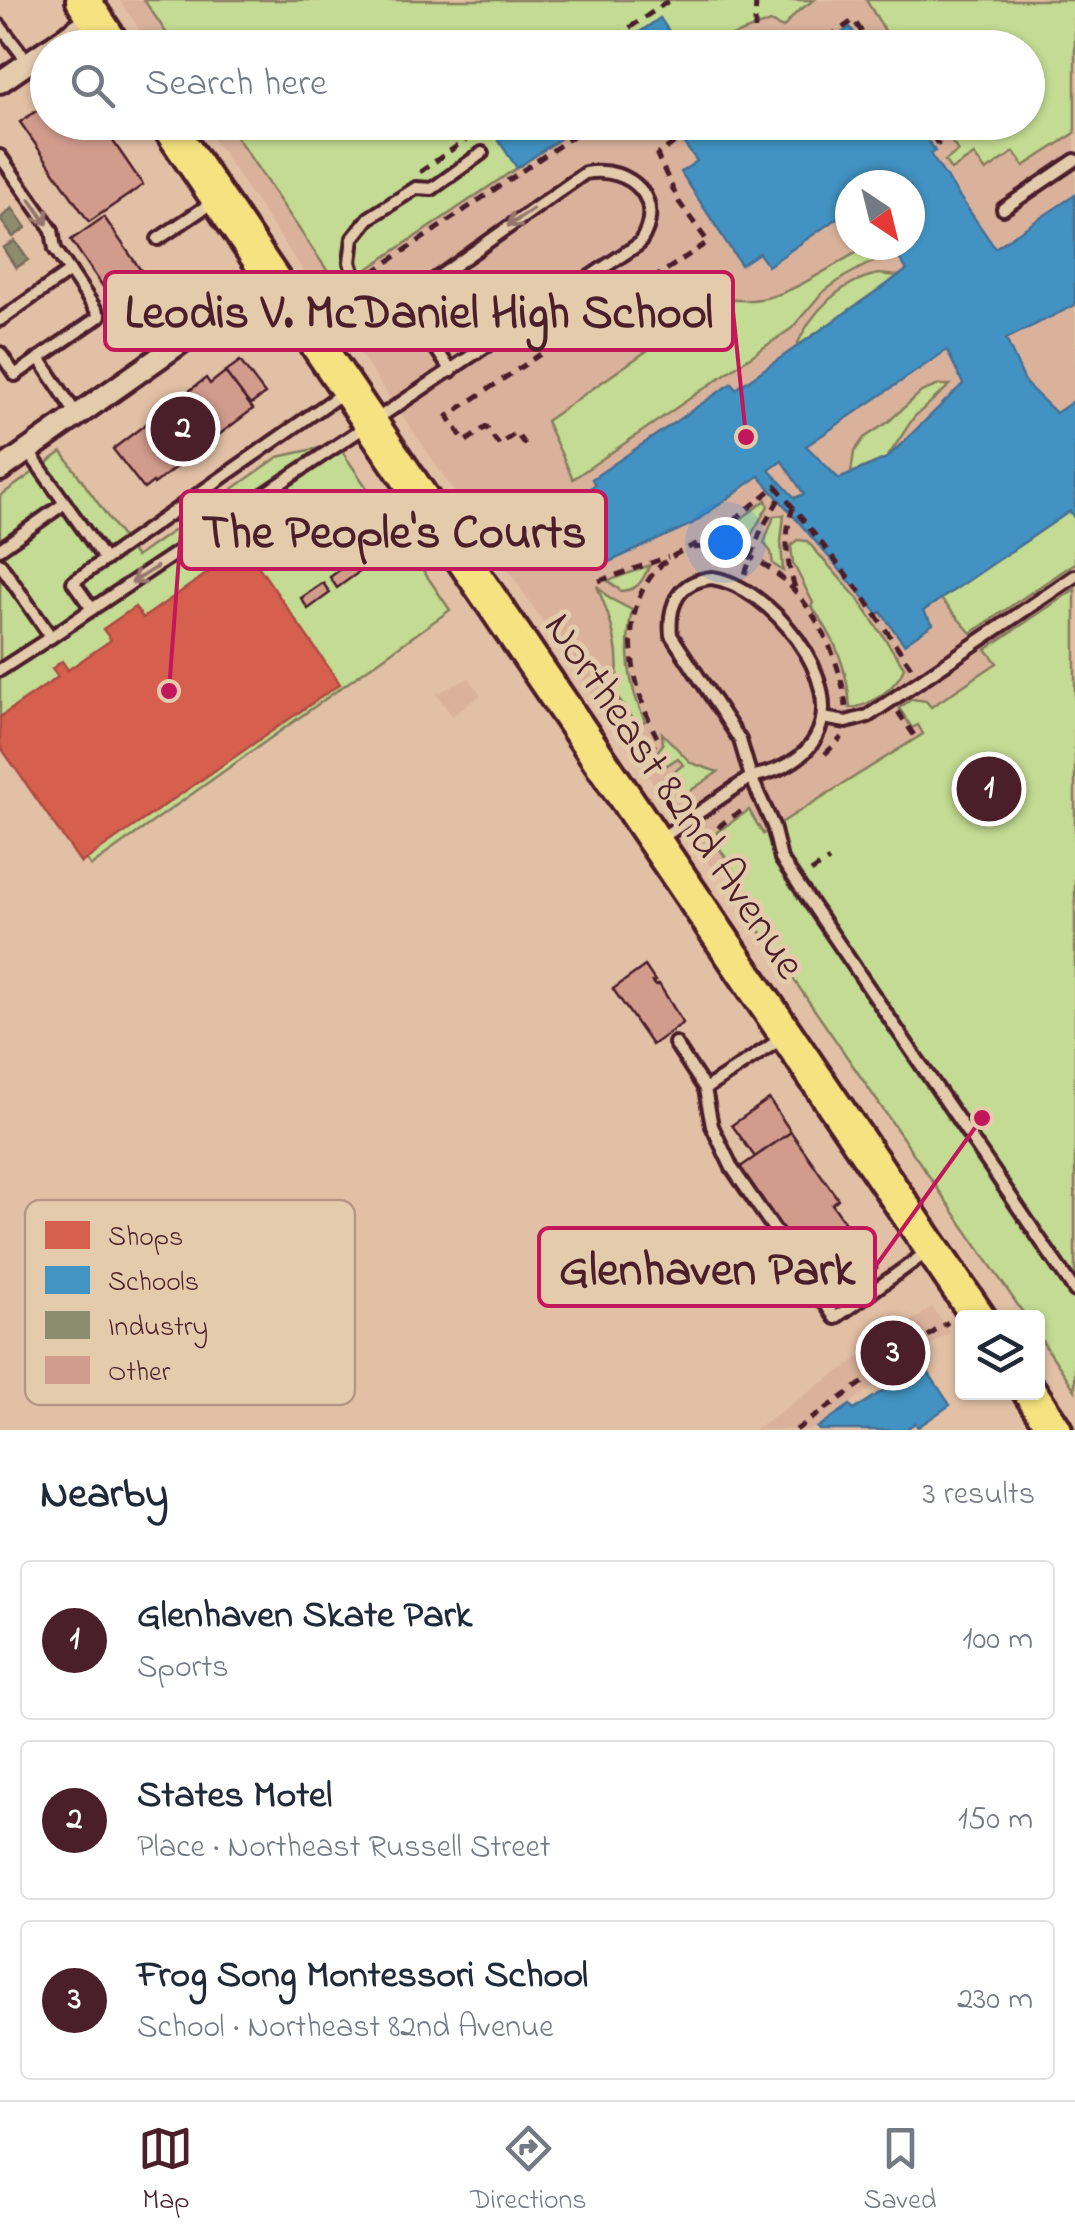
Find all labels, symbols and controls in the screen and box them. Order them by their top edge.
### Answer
search box [30,30,1045,140]
text: Search here [145,57,327,113]
icon: search [65,58,120,113]
north arrow [835,170,925,260]
one-way arrow [28,198,49,225]
one-way arrow [507,207,534,228]
callout: Leodis V. McDaniel High School [105,272,733,350]
text: Leodis V. McDaniel High School [125,280,713,352]
pin: 2 [150,392,216,466]
callout: The People's Courts [181,491,606,569]
text: The People's Courts [202,500,586,570]
your location [700,517,751,568]
one-way arrow [131,564,159,585]
street label: Northeast 82nd Avenue [525,600,821,994]
pin: 1 [956,752,1022,826]
legend [25,1200,355,1405]
text: Shops [108,1218,183,1259]
callout: Glenhaven Park [539,1228,875,1306]
text: Glenhaven Park [559,1237,856,1307]
text: Schools [108,1263,199,1304]
text: Industry [108,1308,208,1349]
map controls [955,1310,1045,1400]
button: layers [955,1310,1045,1400]
pin: 3 [860,1316,926,1390]
text: Other [108,1353,171,1394]
text: Nearby [40,1465,168,1526]
text: 3 results [923,1472,1035,1519]
text: Glenhaven Skate Park [137,1589,472,1645]
text: 1 [69,1617,80,1664]
text: 100 m [962,1617,1033,1664]
text: Sports [137,1645,229,1692]
text: States Motel [137,1769,332,1825]
text: 2 [67,1797,82,1844]
text: 150 m [958,1797,1033,1844]
text: Place · Northeast Russell Street [137,1825,551,1872]
text: Frog Song Montessori School [137,1949,588,2005]
text: 3 [68,1977,81,2024]
text: 230 m [957,1977,1033,2024]
text: School · Northeast 82nd Avenue [137,2005,554,2052]
tab: Map [138,2121,193,2222]
tab: Directions [470,2121,587,2222]
tab: Saved [864,2121,937,2222]

